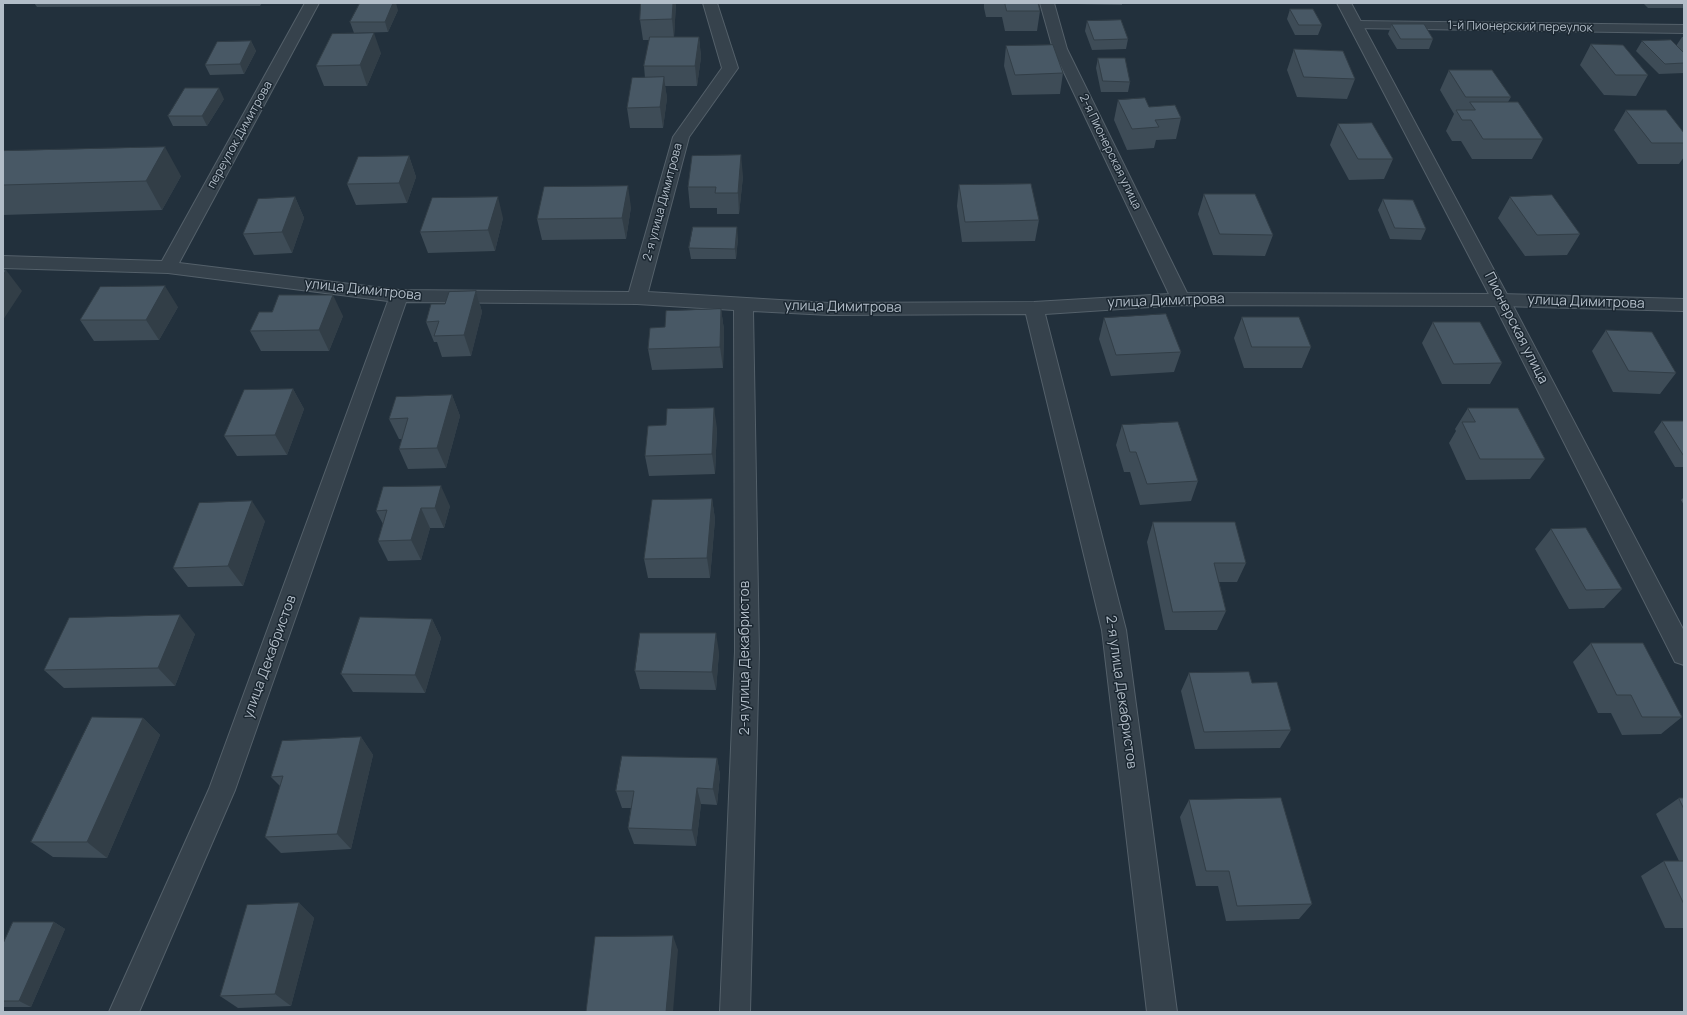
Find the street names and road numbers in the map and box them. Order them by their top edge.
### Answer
street label: 1-й Пионерский переулок [1447,19,1593,35]
street label: переулок Димитрова [205,79,275,191]
street label: 2-я Пионерская улица [1076,92,1144,212]
street label: 2-я улица Димитрова [640,142,686,262]
street label: Пионерская улица [1481,269,1551,387]
street label: улица Димитрова [304,276,422,304]
street label: улица Димитрова [1107,291,1225,311]
street label: улица Димитрова [1527,292,1645,312]
street label: улица Димитрова [784,298,902,316]
street label: 2-я улица Декабристов [737,581,753,735]
street label: улица Декабристов [240,593,300,721]
street label: 2-я улица Декабристов [1102,614,1140,770]

